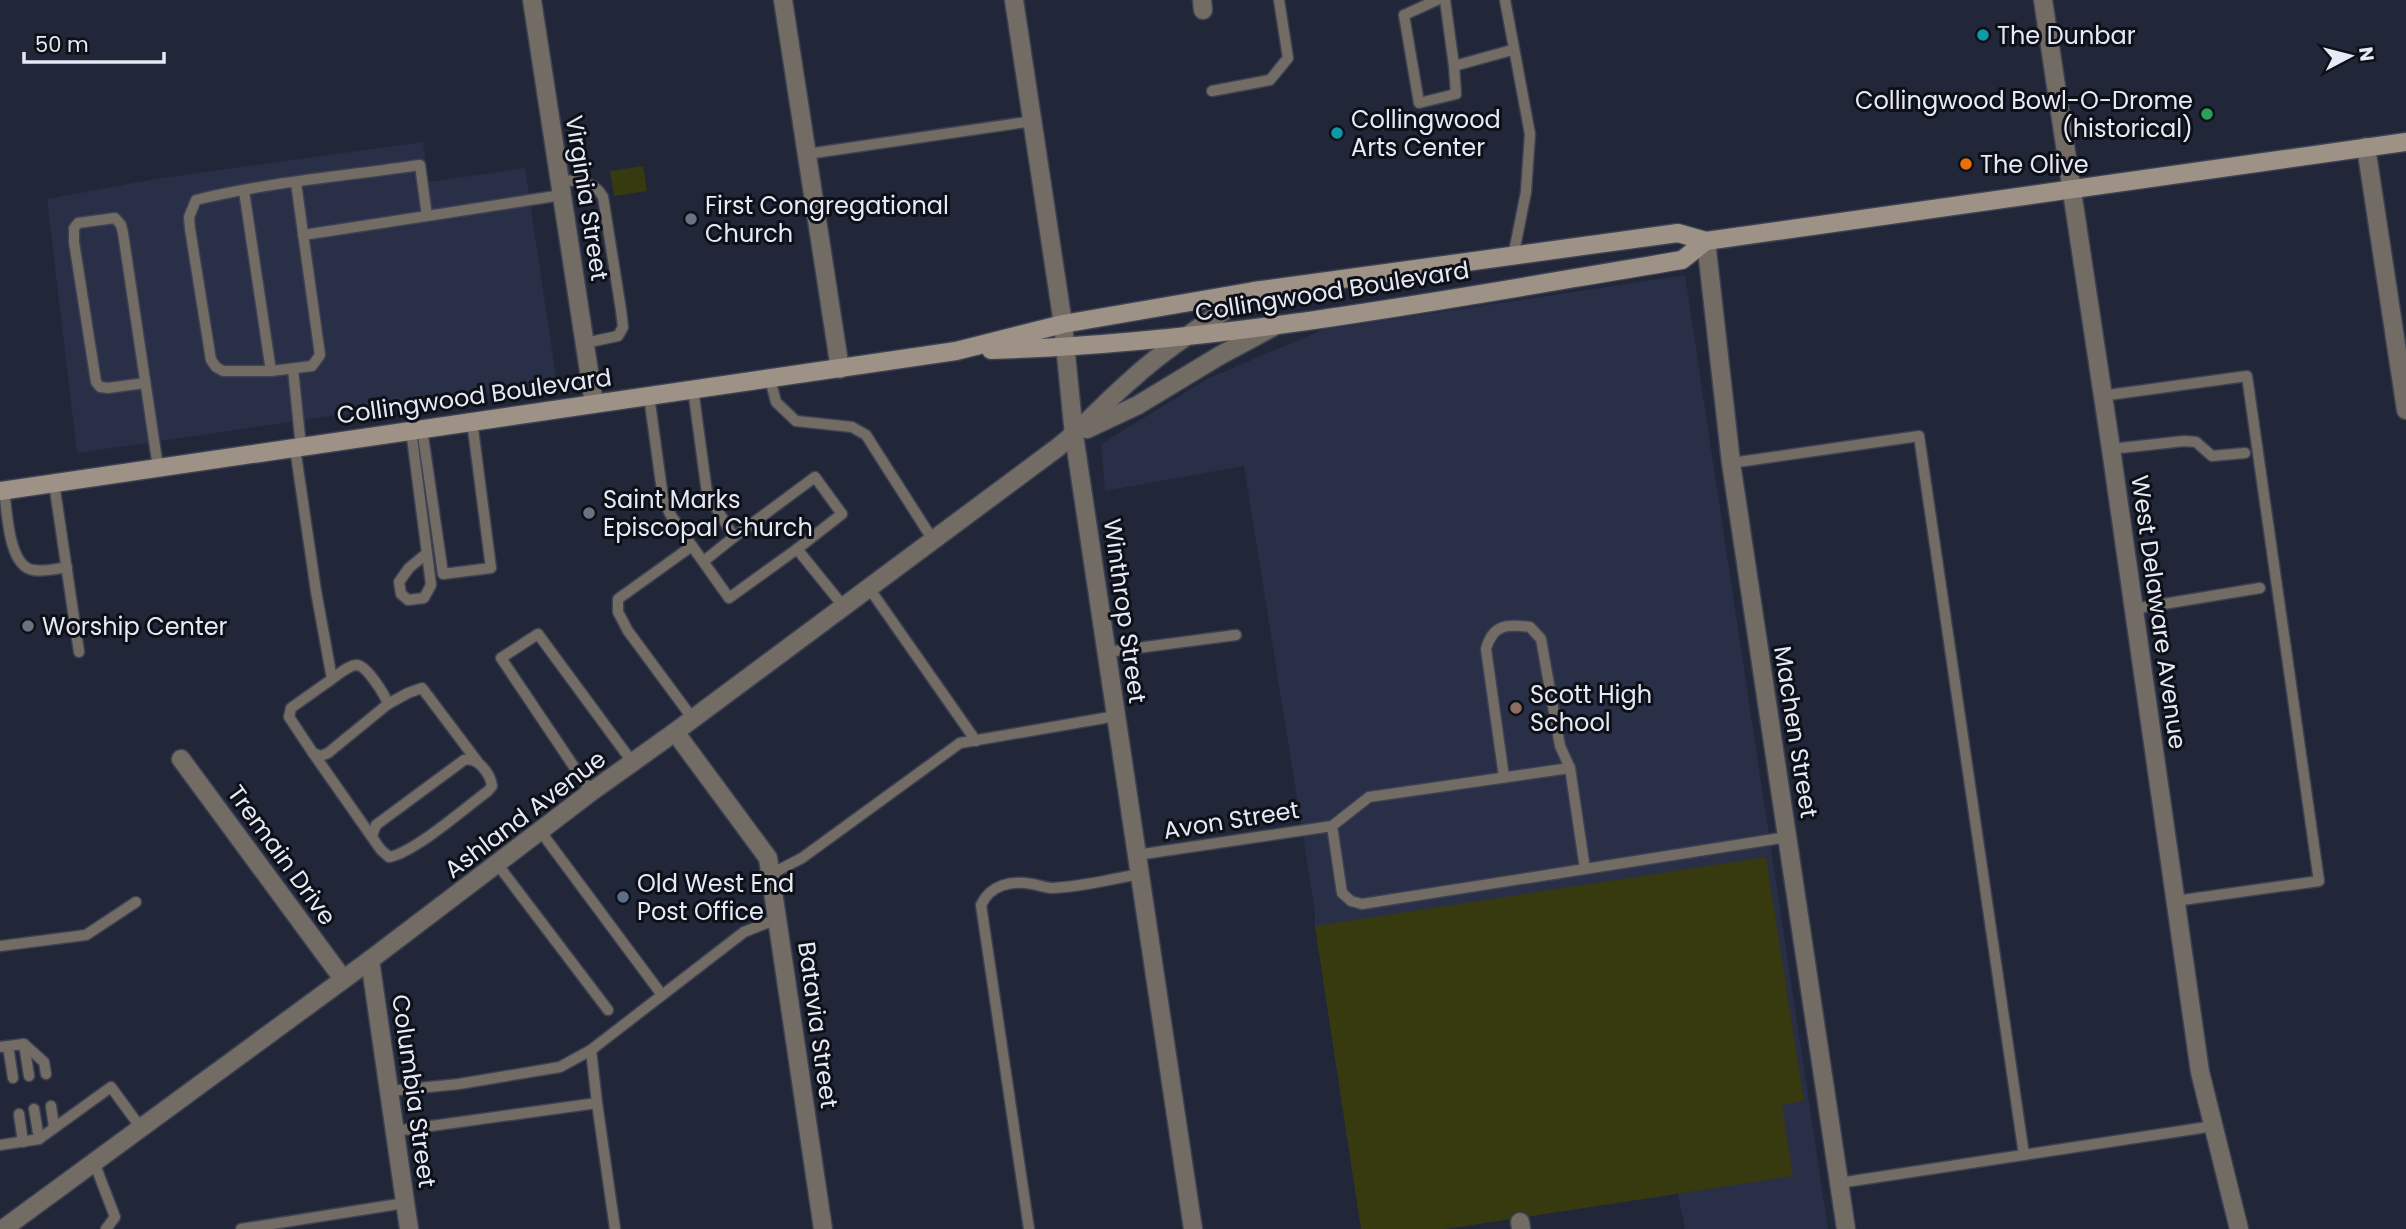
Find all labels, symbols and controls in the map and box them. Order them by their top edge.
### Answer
place label: The Dunbar [1997,19,2136,52]
scale bar [24,21,164,65]
north arrow [2315,21,2385,91]
marker: The Dunbar [1975,27,1991,43]
text: 50 m [35,30,89,59]
text: N [2352,45,2381,63]
place label: Collingwood Bowl-O-Drome (historical) [1855,84,2193,145]
place label: Collingwood Arts Center [1351,103,1501,164]
marker: Collingwood Bowl-O-Drome (historical) [2199,106,2215,122]
street label: Virginia Street [558,113,616,283]
marker: Collingwood Arts Center [1329,125,1345,141]
place label: The Olive [1980,148,2089,181]
marker: The Olive [1958,156,1974,172]
place label: First Congregational Church [705,189,949,250]
marker: First Congregational Church [683,211,699,227]
street label: Collingwood Boulevard [1192,253,1472,329]
street label: Collingwood Boulevard [334,360,614,432]
street label: West Delaware Avenue [2123,473,2195,751]
place label: Saint Marks Episcopal Church [603,483,813,544]
marker: Saint Marks Episcopal Church [581,505,597,521]
street label: Winthrop Street [1096,517,1154,705]
place label: Worship Center [42,610,228,643]
marker: Worship Center [20,618,36,634]
street label: Machen Street [1766,644,1826,820]
place label: Scott High School [1530,678,1652,739]
marker: Scott High School [1508,700,1524,716]
street label: Ashland Avenue [437,742,613,886]
street label: Tremain Drive [220,778,344,932]
street label: Avon Street [1161,793,1301,847]
place label: Old West End Post Office [637,867,794,928]
marker: Old West End Post Office [615,889,631,905]
street label: Batavia Street [790,939,846,1111]
street label: Columbia Street [384,992,444,1190]

